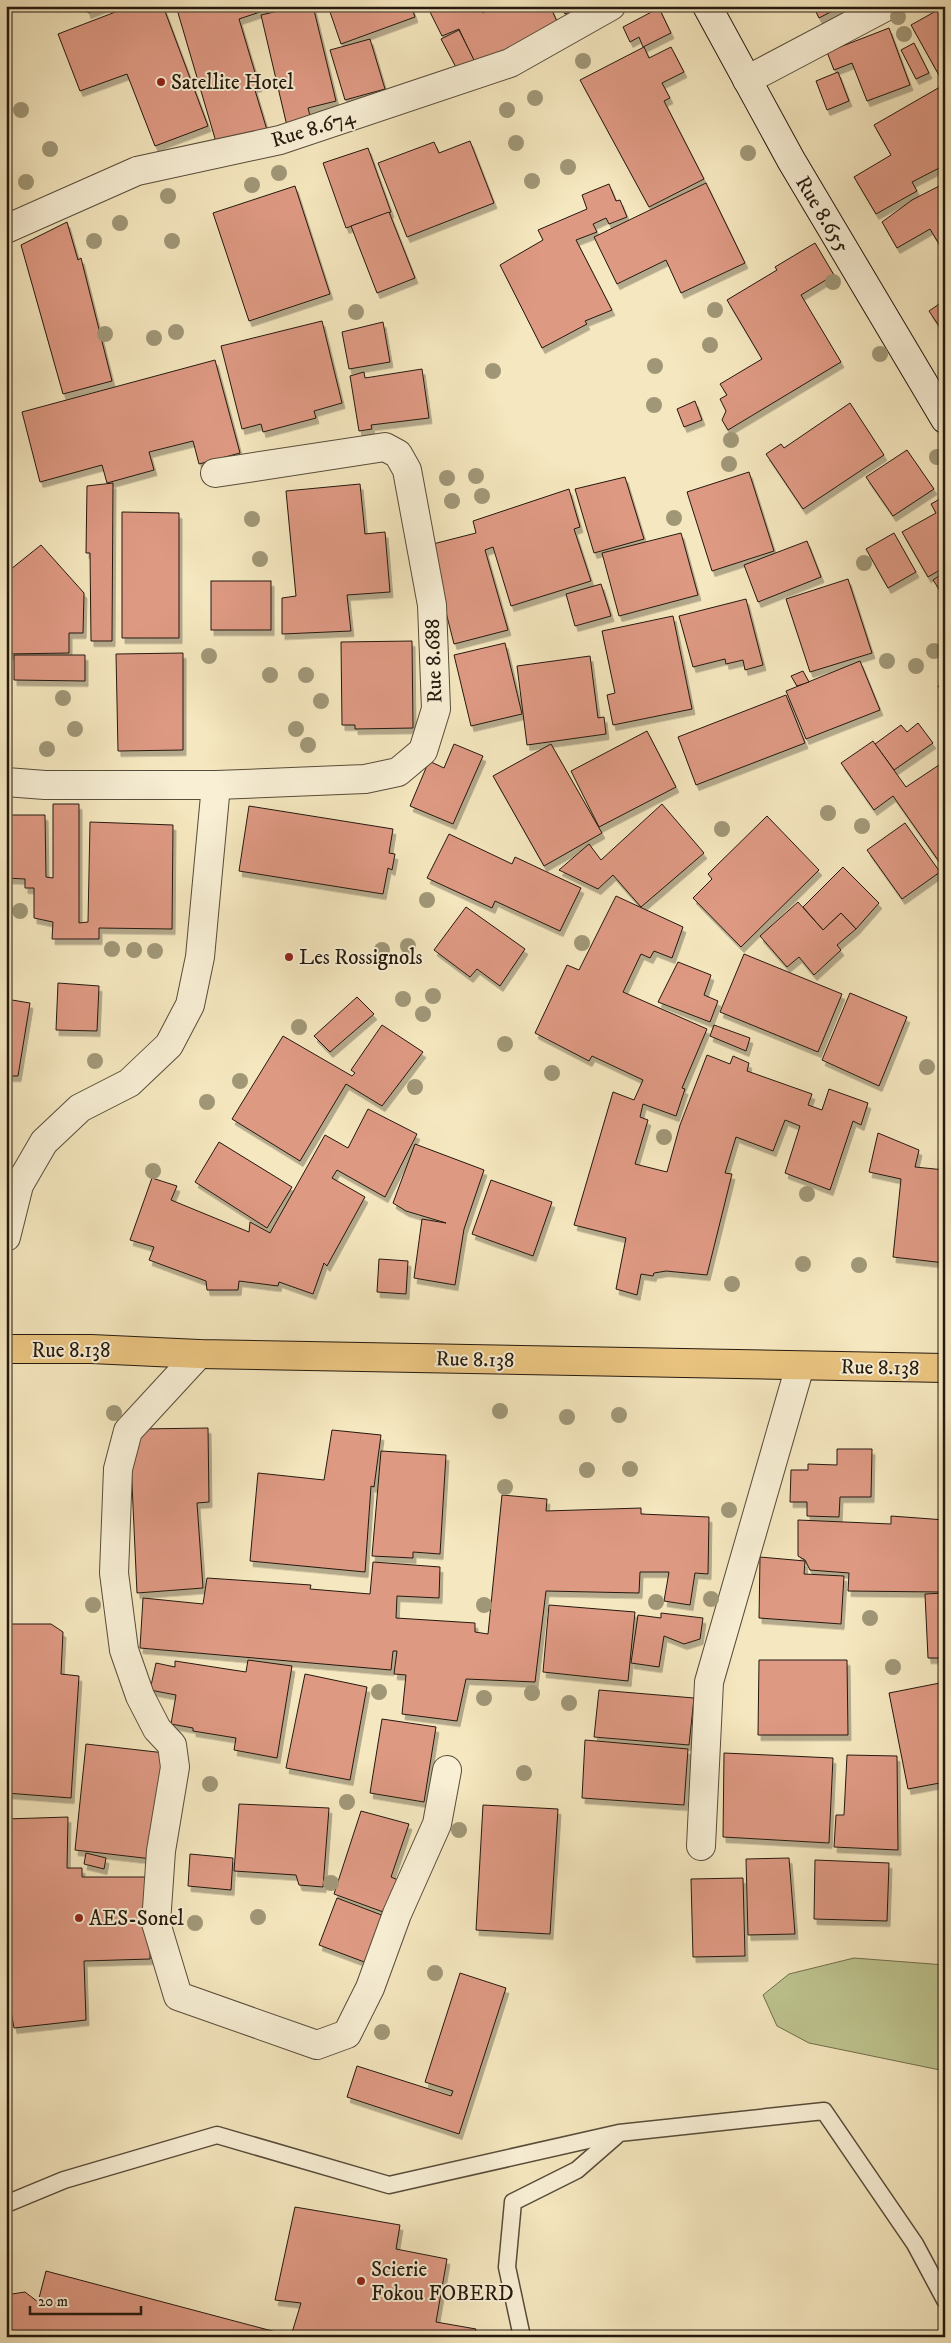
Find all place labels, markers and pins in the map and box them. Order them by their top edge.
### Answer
place label: Satellite Hotel [171,70,294,96]
marker: Satellite Hotel [155,76,167,88]
place label: Les Rossignols [299,945,422,971]
marker: Les Rossignols [283,951,295,963]
place label: AES-Sonel [89,1906,185,1932]
marker: AES-Sonel [73,1912,85,1924]
place label: Scierie Fokou FOBERD [371,2257,514,2307]
marker: Scierie Fokou FOBERD [355,2275,367,2287]

